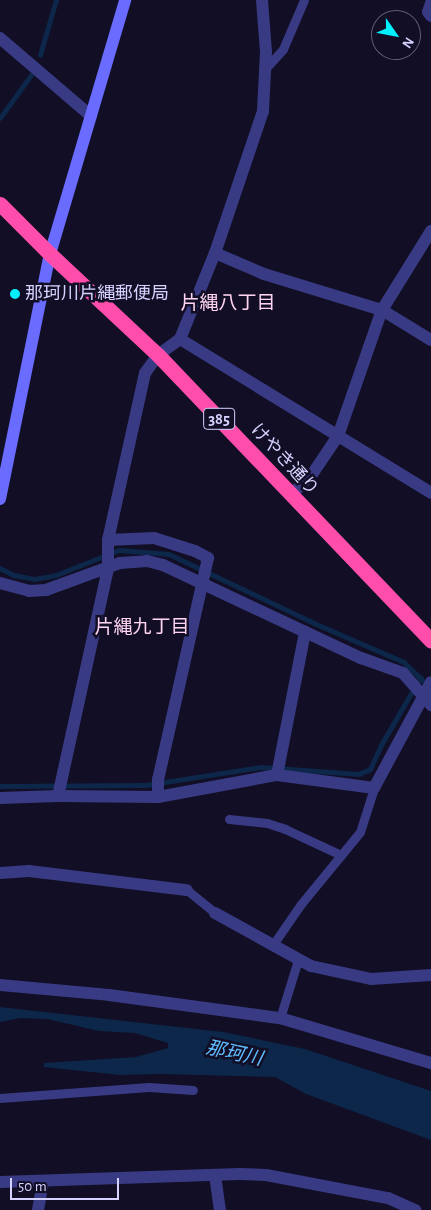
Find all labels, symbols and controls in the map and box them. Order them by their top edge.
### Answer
north arrow [371,10,421,60]
text: N [399,35,416,51]
place label: 那珂川片縄郵便局 [25,283,169,305]
marker: 那珂川片縄郵便局 [9,288,21,300]
district label: 片縄八丁目 [181,293,275,315]
road number: 385 [203,406,235,432]
street label: けやき通り [245,420,323,500]
district label: 片縄九丁目 [95,617,189,639]
water label: 那珂川 [204,1037,264,1071]
scale bar [12,1168,121,1200]
text: 50 m [18,1179,47,1194]

